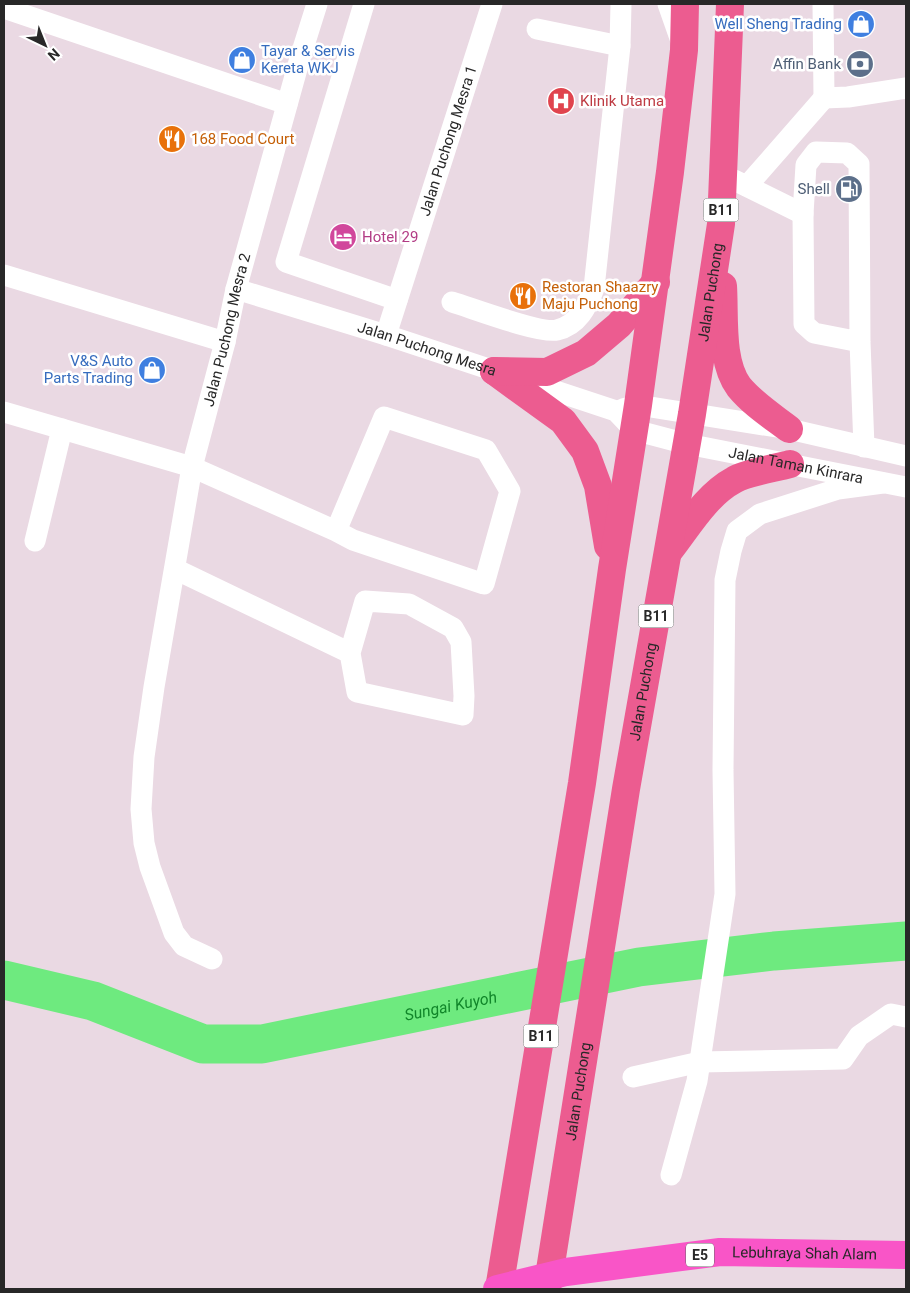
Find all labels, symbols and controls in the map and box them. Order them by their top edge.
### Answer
shop icon: Well Sheng Trading [846,9,876,39]
place label: Well Sheng Trading [715,15,842,33]
north arrow [20,20,70,70]
place label: Tayar & Servis Kereta WKJ [261,42,355,77]
text: N [45,45,63,64]
shop icon: Tayar & Servis Kereta WKJ [227,45,257,75]
bank icon: Affin Bank [845,49,875,79]
place label: Affin Bank [773,55,841,73]
street label: Jalan Puchong Mesra 1 [416,63,481,218]
hospital icon: Klinik Utama [546,86,576,116]
place label: Klinik Utama [580,92,664,110]
restaurant icon: 168 Food Court [157,124,187,154]
place label: 168 Food Court [191,130,294,148]
fuel station icon: Shell [834,174,864,204]
place label: Shell [798,180,830,198]
road number: B11 [704,198,738,222]
hotel icon: Hotel 29 [328,222,358,252]
place label: Hotel 29 [362,228,418,246]
street label: Jalan Puchong [694,242,727,343]
street label: Jalan Puchong Mesra 2 [199,251,254,408]
place label: Restoran Shaazry Maju Puchong [542,278,658,313]
restaurant icon: Restoran Shaazry Maju Puchong [508,281,538,311]
street label: Jalan Puchong Mesra [355,318,499,380]
place label: V&S Auto Parts Trading [44,352,133,387]
shop icon: V&S Auto Parts Trading [137,355,167,385]
street label: Jalan Taman Kinrara [727,443,865,487]
road number: B11 [638,604,674,628]
street label: Jalan Puchong [626,641,661,742]
water label: Sungai Kuyoh [403,987,499,1024]
road number: B11 [524,1024,558,1048]
street label: Jalan Puchong [562,1041,595,1142]
street label: Lebuhraya Shah Alam [732,1243,877,1264]
road number: E5 [686,1244,714,1266]

